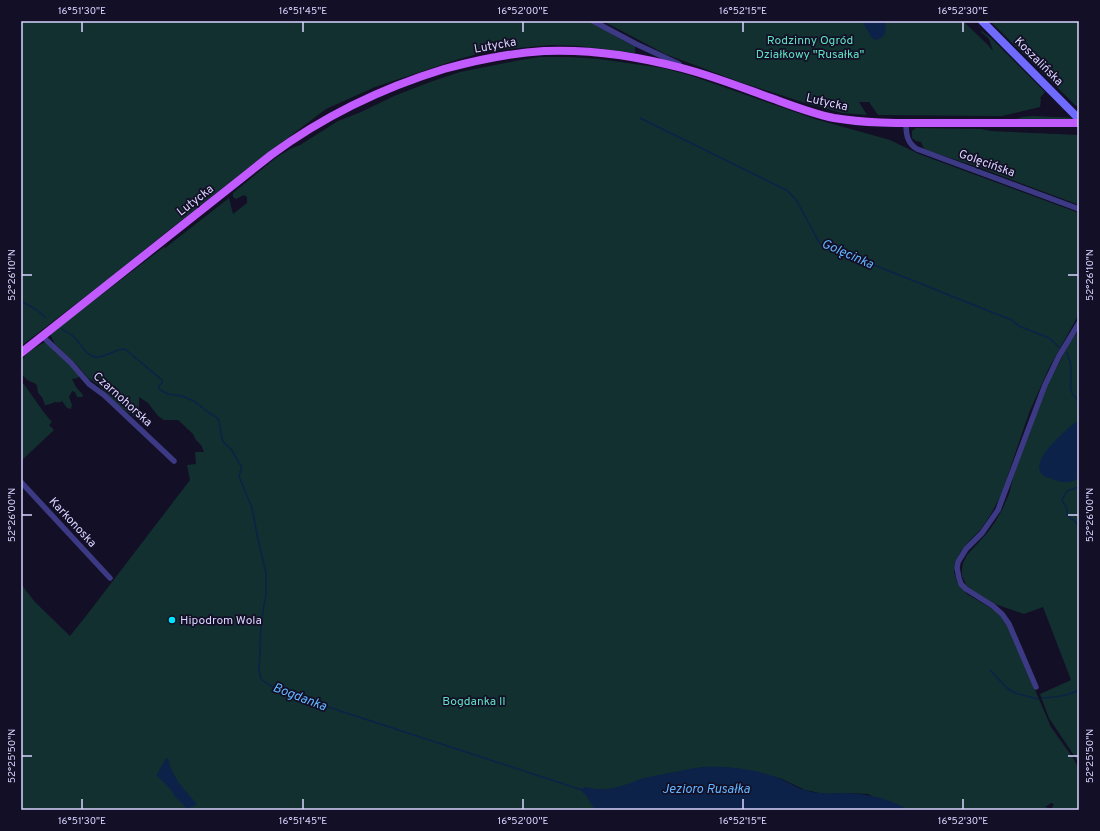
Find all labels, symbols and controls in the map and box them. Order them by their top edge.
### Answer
text: 16°51'30"E [58,5,106,18]
text: 16°51'45"E [279,5,327,18]
text: 16°52'00"E [498,5,549,18]
text: 16°52'15"E [719,5,767,18]
text: 16°52'30"E [938,5,988,18]
park label: Rodzinny Ogród Działkowy "Rusałka" [756,33,864,63]
street label: Lutycka [473,34,517,58]
street label: Koszalińska [1010,34,1066,90]
street label: Lutycka [804,90,849,116]
street label: Golęcińska [956,146,1017,181]
street label: Lutycka [174,181,217,220]
water label: Golęcinka [819,236,876,273]
text: 52°26'10"N [6,249,19,301]
text: 52°26'10"N [1084,249,1097,301]
street label: Czarnohorska [89,369,155,431]
text: 52°26'00"N [6,488,19,542]
text: 52°26'00"N [1084,488,1097,542]
street label: Karkonoska [45,494,100,551]
place label: Hipodrom Wola [180,613,262,629]
marker: Hipodrom Wola [167,615,177,625]
water label: Bogdanka [270,680,329,715]
park label: Bogdanka II [442,694,506,710]
text: 52°25'50"N [6,729,19,783]
text: 52°25'50"N [1084,729,1097,783]
water label: Jezioro Rusałka [662,782,750,798]
text: 16°51'30"E [58,815,106,828]
text: 16°51'45"E [279,815,327,828]
text: 16°52'00"E [498,815,549,828]
text: 16°52'15"E [719,815,767,828]
text: 16°52'30"E [938,815,988,828]

